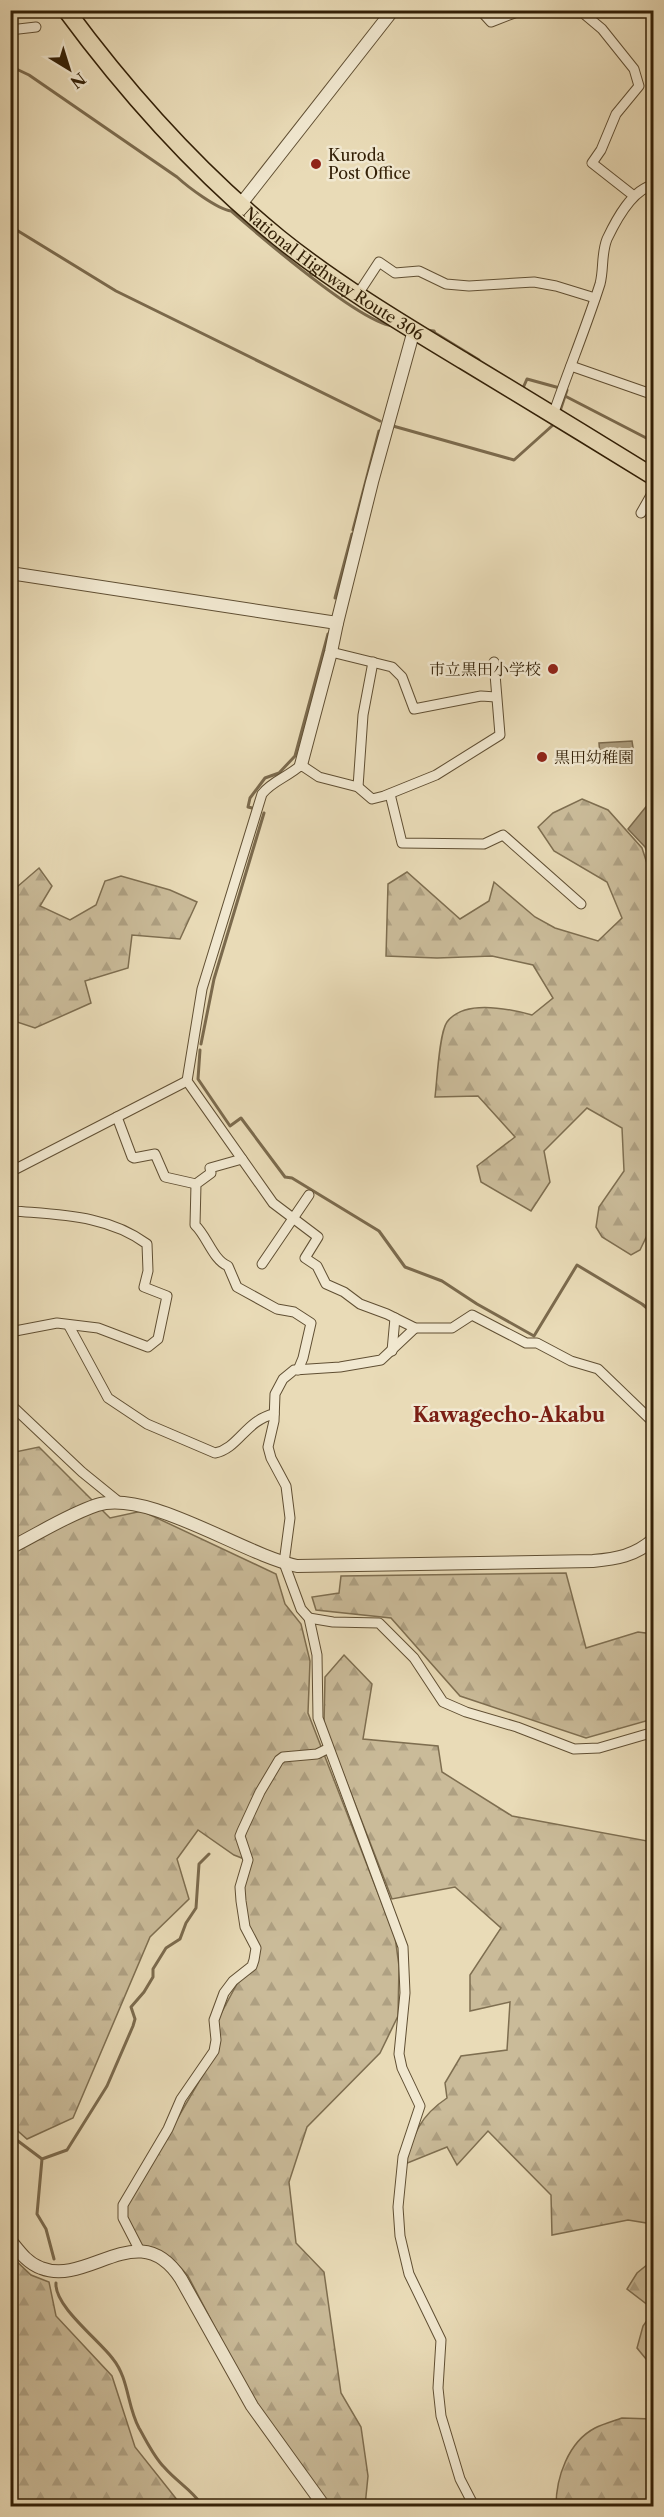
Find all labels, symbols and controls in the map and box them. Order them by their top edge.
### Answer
north arrow [39,39,99,99]
text: N [67,69,90,93]
place label: Kuroda Post Office [328,145,411,183]
marker: Kuroda Post Office [309,157,323,171]
street label: National Highway Route 306 [239,202,428,345]
place label: 市立黒田小学校 [429,659,541,679]
marker: 市立黒田小学校 [546,662,560,676]
place label: 黒田幼稚園 [554,747,634,767]
marker: 黒田幼稚園 [535,750,549,764]
district label: Kawagecho-Akabu [413,1403,605,1427]

